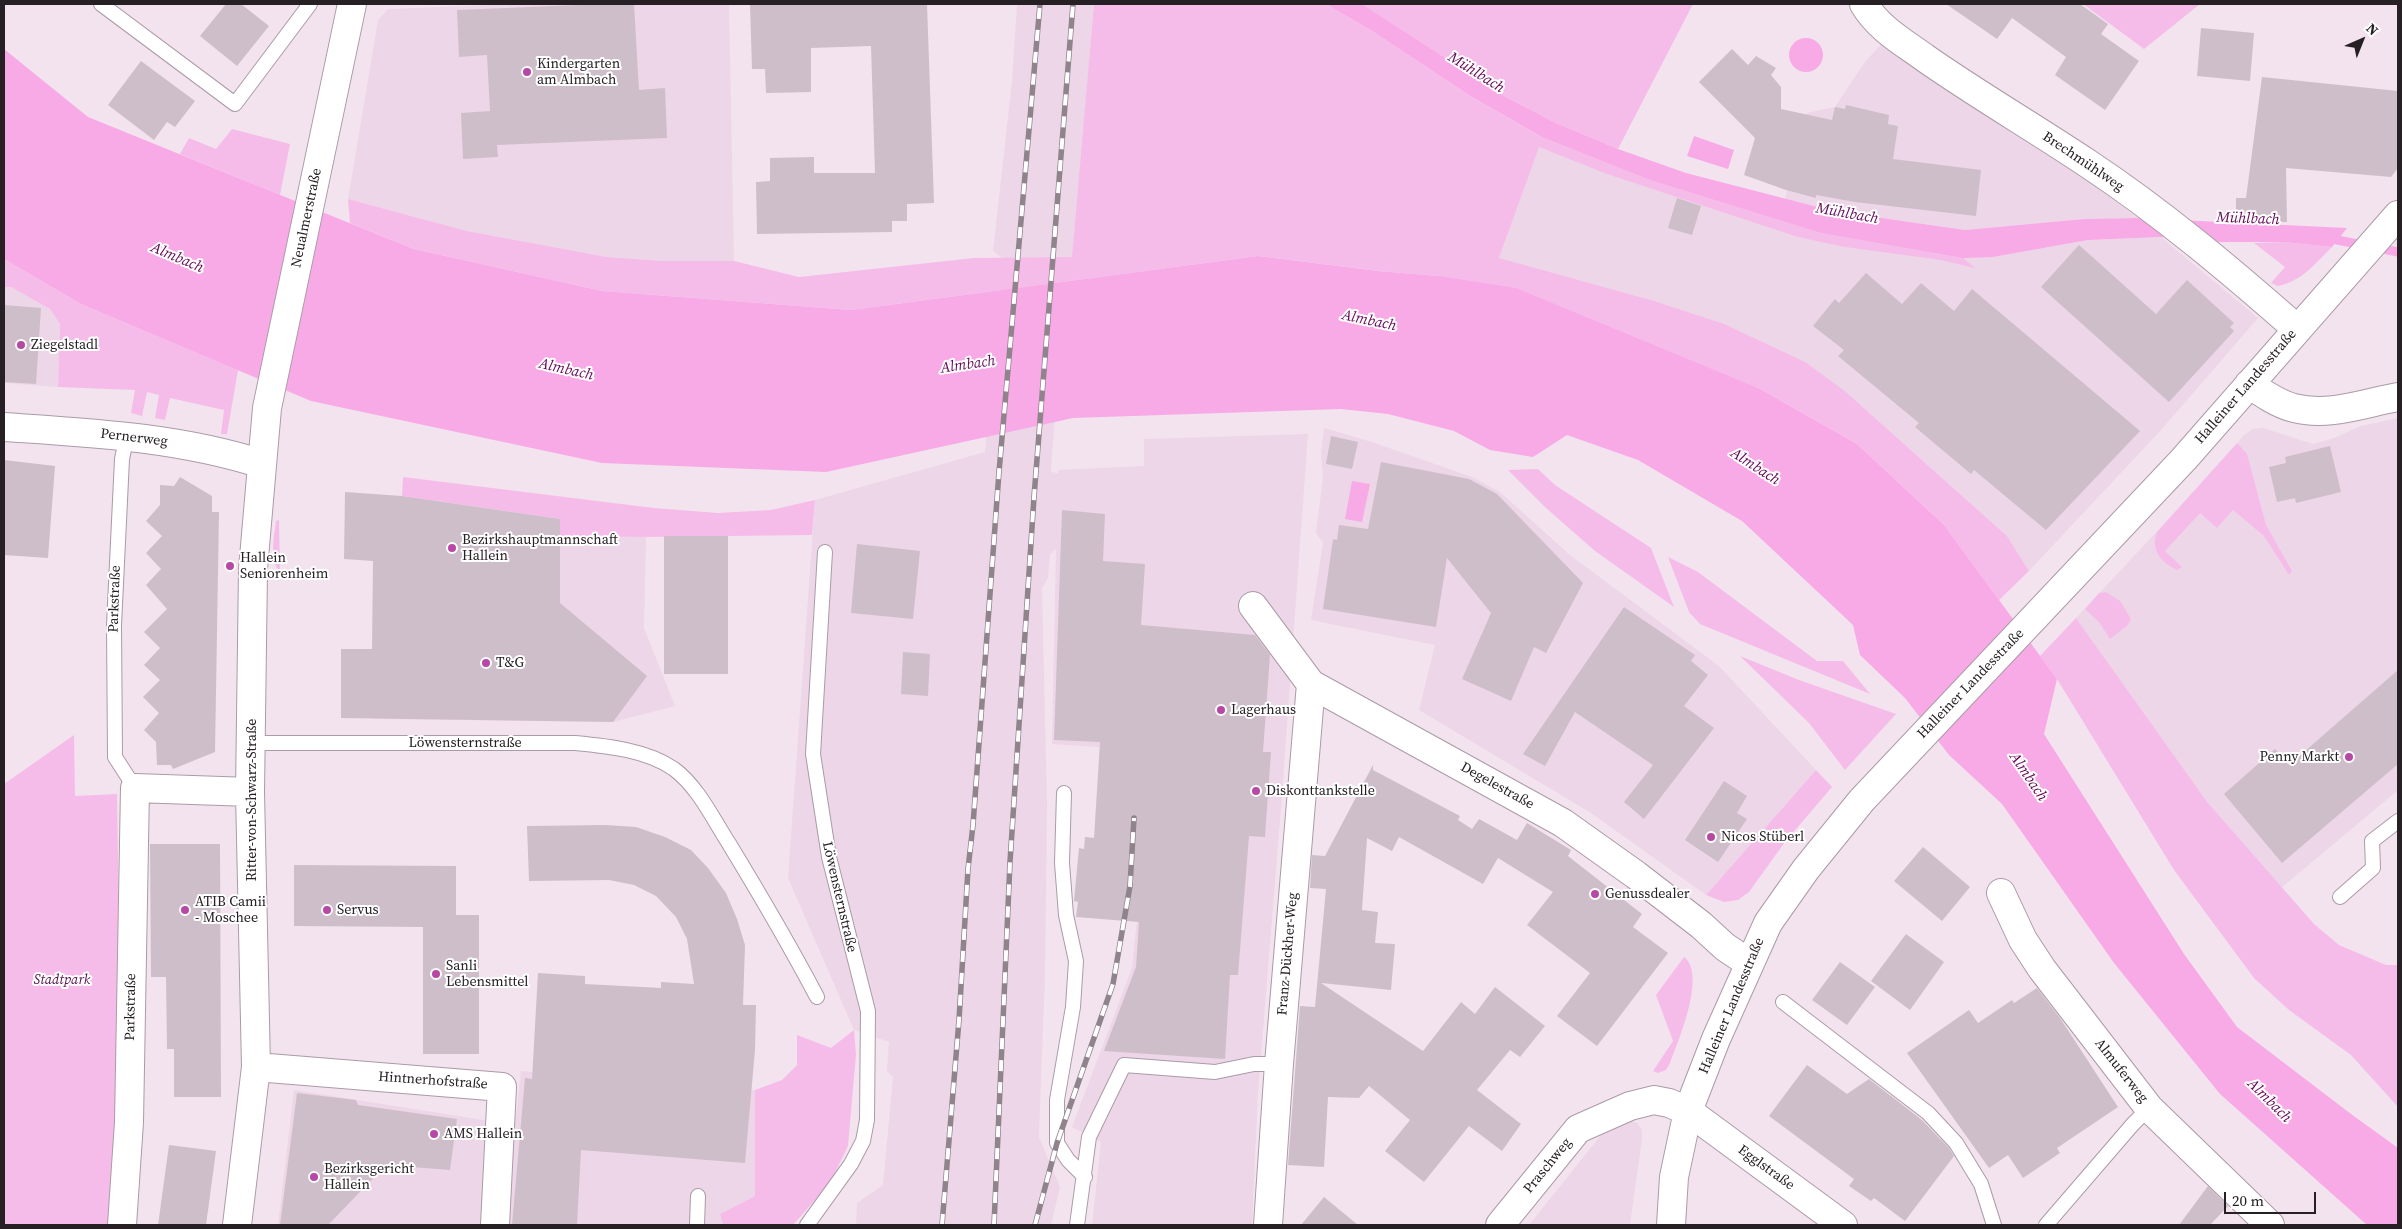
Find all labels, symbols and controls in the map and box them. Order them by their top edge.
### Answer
north arrow [2337,15,2387,65]
text: N [2362,18,2383,40]
water label: Mühlbach [1444,49,1508,97]
place label: Kindergarten am Almbach [537,56,620,88]
marker: Kindergarten am Almbach [521,66,533,78]
street label: Brechmühlweg [2039,129,2127,195]
street label: Neualmerstraße [288,167,326,269]
water label: Mühlbach [1814,200,1880,228]
water label: Mühlbach [2216,209,2280,229]
water label: Almbach [148,239,206,277]
water label: Almbach [1340,306,1398,336]
street label: Halleiner Landesstraße [2192,326,2300,448]
place label: Ziegelstadl [31,337,98,353]
marker: Ziegelstadl [15,339,27,351]
water label: Almbach [939,352,997,378]
water label: Almbach [537,355,595,385]
street label: Pernerweg [99,426,169,450]
water label: Almbach [1727,444,1783,490]
place label: Bezirkshauptmannschaft Hallein [462,532,618,564]
marker: Bezirkshauptmannschaft Hallein [446,542,458,554]
place label: Hallein Seniorenheim [240,550,328,582]
marker: Hallein Seniorenheim [224,560,236,572]
street label: Parkstraße [105,565,125,633]
street label: Halleiner Landesstraße [1914,626,2028,742]
place label: T&G [496,655,524,671]
marker: T&G [480,657,492,669]
place label: Lagerhaus [1231,702,1296,718]
marker: Lagerhaus [1215,704,1227,716]
street label: Ritter-von-Schwarz-Straße [244,719,260,881]
street label: Löwensternstraße [408,735,522,751]
water label: Almbach [2005,749,2051,805]
place label: Penny Markt [2260,749,2339,765]
marker: Penny Markt [2343,751,2355,763]
street label: Degelestraße [1457,759,1537,813]
place label: Diskonttankstelle [1266,783,1375,799]
marker: Diskonttankstelle [1250,785,1262,797]
place label: Nicos Stüberl [1721,829,1804,845]
marker: Nicos Stüberl [1705,831,1717,843]
street label: Löwensternstraße [818,840,860,954]
place label: Genussdealer [1605,886,1690,902]
marker: Genussdealer [1589,888,1601,900]
street label: Franz-Dückher-Weg [1274,892,1302,1016]
place label: ATIB Camii - Moschee [195,894,266,926]
place label: Servus [337,902,379,918]
marker: ATIB Camii - Moschee [179,904,191,916]
marker: Servus [321,904,333,916]
street label: Halleiner Landesstraße [1696,935,1768,1077]
place label: Sanli Lebensmittel [446,958,528,990]
marker: Sanli Lebensmittel [430,968,442,980]
park label: Stadtpark [34,972,90,988]
street label: Parkstraße [122,973,140,1041]
street label: Almuferweg [2091,1036,2151,1106]
street label: Hintnerhofstraße [378,1069,488,1093]
water label: Almbach [2243,1075,2295,1127]
place label: AMS Hallein [444,1126,522,1142]
marker: AMS Hallein [428,1128,440,1140]
street label: Praschweg [1521,1135,1575,1197]
street label: Egglstraße [1735,1142,1797,1194]
place label: Bezirksgericht Hallein [324,1161,414,1194]
marker: Bezirksgericht Hallein [308,1171,320,1183]
scale bar [2227,1182,2320,1214]
text: 20 m [2232,1190,2264,1211]

